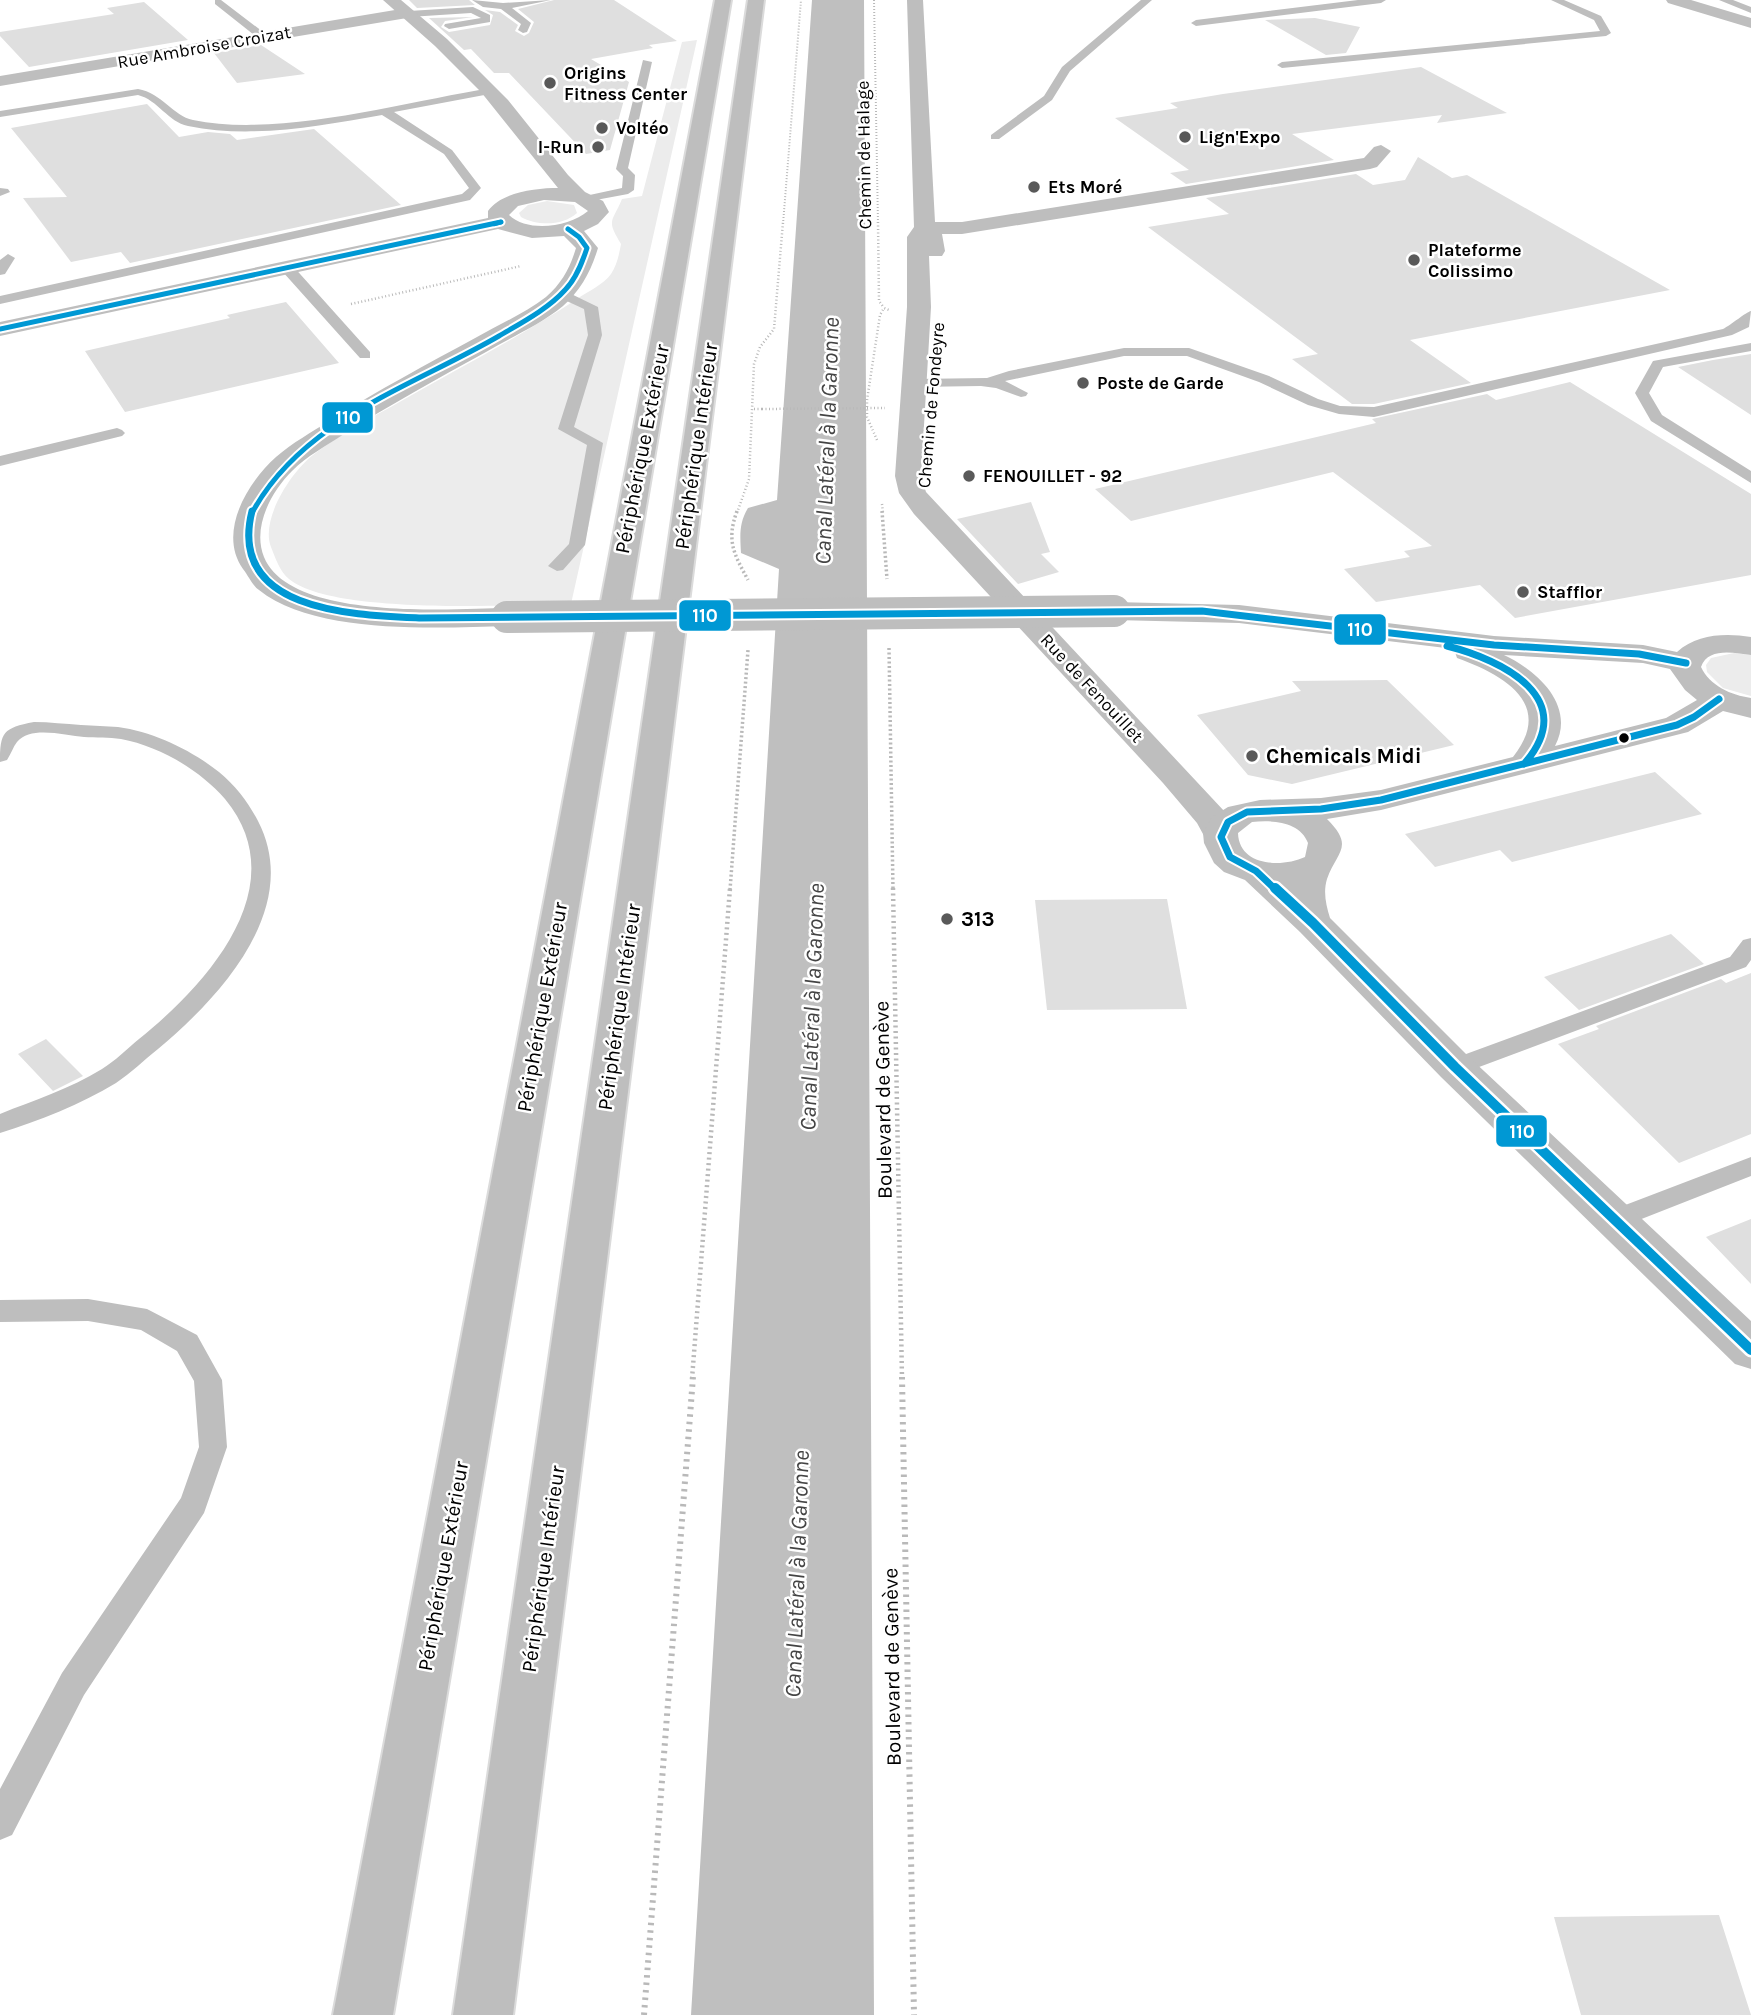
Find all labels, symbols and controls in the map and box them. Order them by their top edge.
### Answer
street label: Rue Ambroise Croizat [115,21,293,73]
place label: Origins Fitness Center [564,62,687,105]
marker: Origins Fitness Center [542,75,558,91]
street label: Chemin de Halage [852,80,876,230]
place label: Voltéo [616,117,669,139]
marker: Voltéo [594,120,610,136]
place label: Lign'Expo [1199,126,1280,148]
marker: Lign'Expo [1177,129,1193,145]
place label: I-Run [538,136,584,158]
marker: I-Run [590,139,606,155]
place label: Ets Moré [1048,176,1122,198]
marker: Ets Moré [1026,179,1042,195]
place label: Plateforme Colissimo [1428,239,1522,282]
marker: Plateforme Colissimo [1406,252,1422,268]
water label: Canal Latéral à la Garonne [809,316,845,565]
street label: Chemin de Fondeyre [913,321,949,489]
street label: Périphérique Intérieur [670,341,722,551]
street label: Périphérique Extérieur [610,342,674,556]
place label: Poste de Garde [1097,372,1224,394]
marker: Poste de Garde [1075,375,1091,391]
line badge: 110 [321,401,374,434]
text: 110 [335,407,361,429]
place label: FENOUILLET - 92 [983,465,1122,487]
marker: FENOUILLET - 92 [961,468,977,484]
place label: Stafflor [1537,581,1602,603]
marker: Stafflor [1515,584,1531,600]
line badge: 110 [678,599,732,632]
text: 110 [692,605,718,627]
line badge: 110 [1333,613,1387,646]
text: 110 [1347,619,1373,641]
street label: Rue de Fenouillet [1036,629,1148,747]
unlabelled marker [1617,731,1631,745]
place label: Chemicals Midi [1266,744,1422,768]
marker: Chemicals Midi [1244,748,1260,764]
water label: Canal Latéral à la Garonne [794,882,830,1131]
street label: Périphérique Extérieur [512,900,572,1114]
street label: Périphérique Intérieur [593,902,645,1112]
place label: 313 [961,907,995,931]
marker: 313 [939,911,955,927]
street label: Boulevard de Genève [869,1001,897,1199]
line badge: 110 [1495,1114,1548,1148]
text: 110 [1509,1121,1535,1143]
water label: Canal Latéral à la Garonne [779,1449,815,1698]
street label: Périphérique Extérieur [413,1459,473,1673]
street label: Périphérique Intérieur [517,1464,569,1674]
street label: Boulevard de Genève [878,1568,906,1766]

